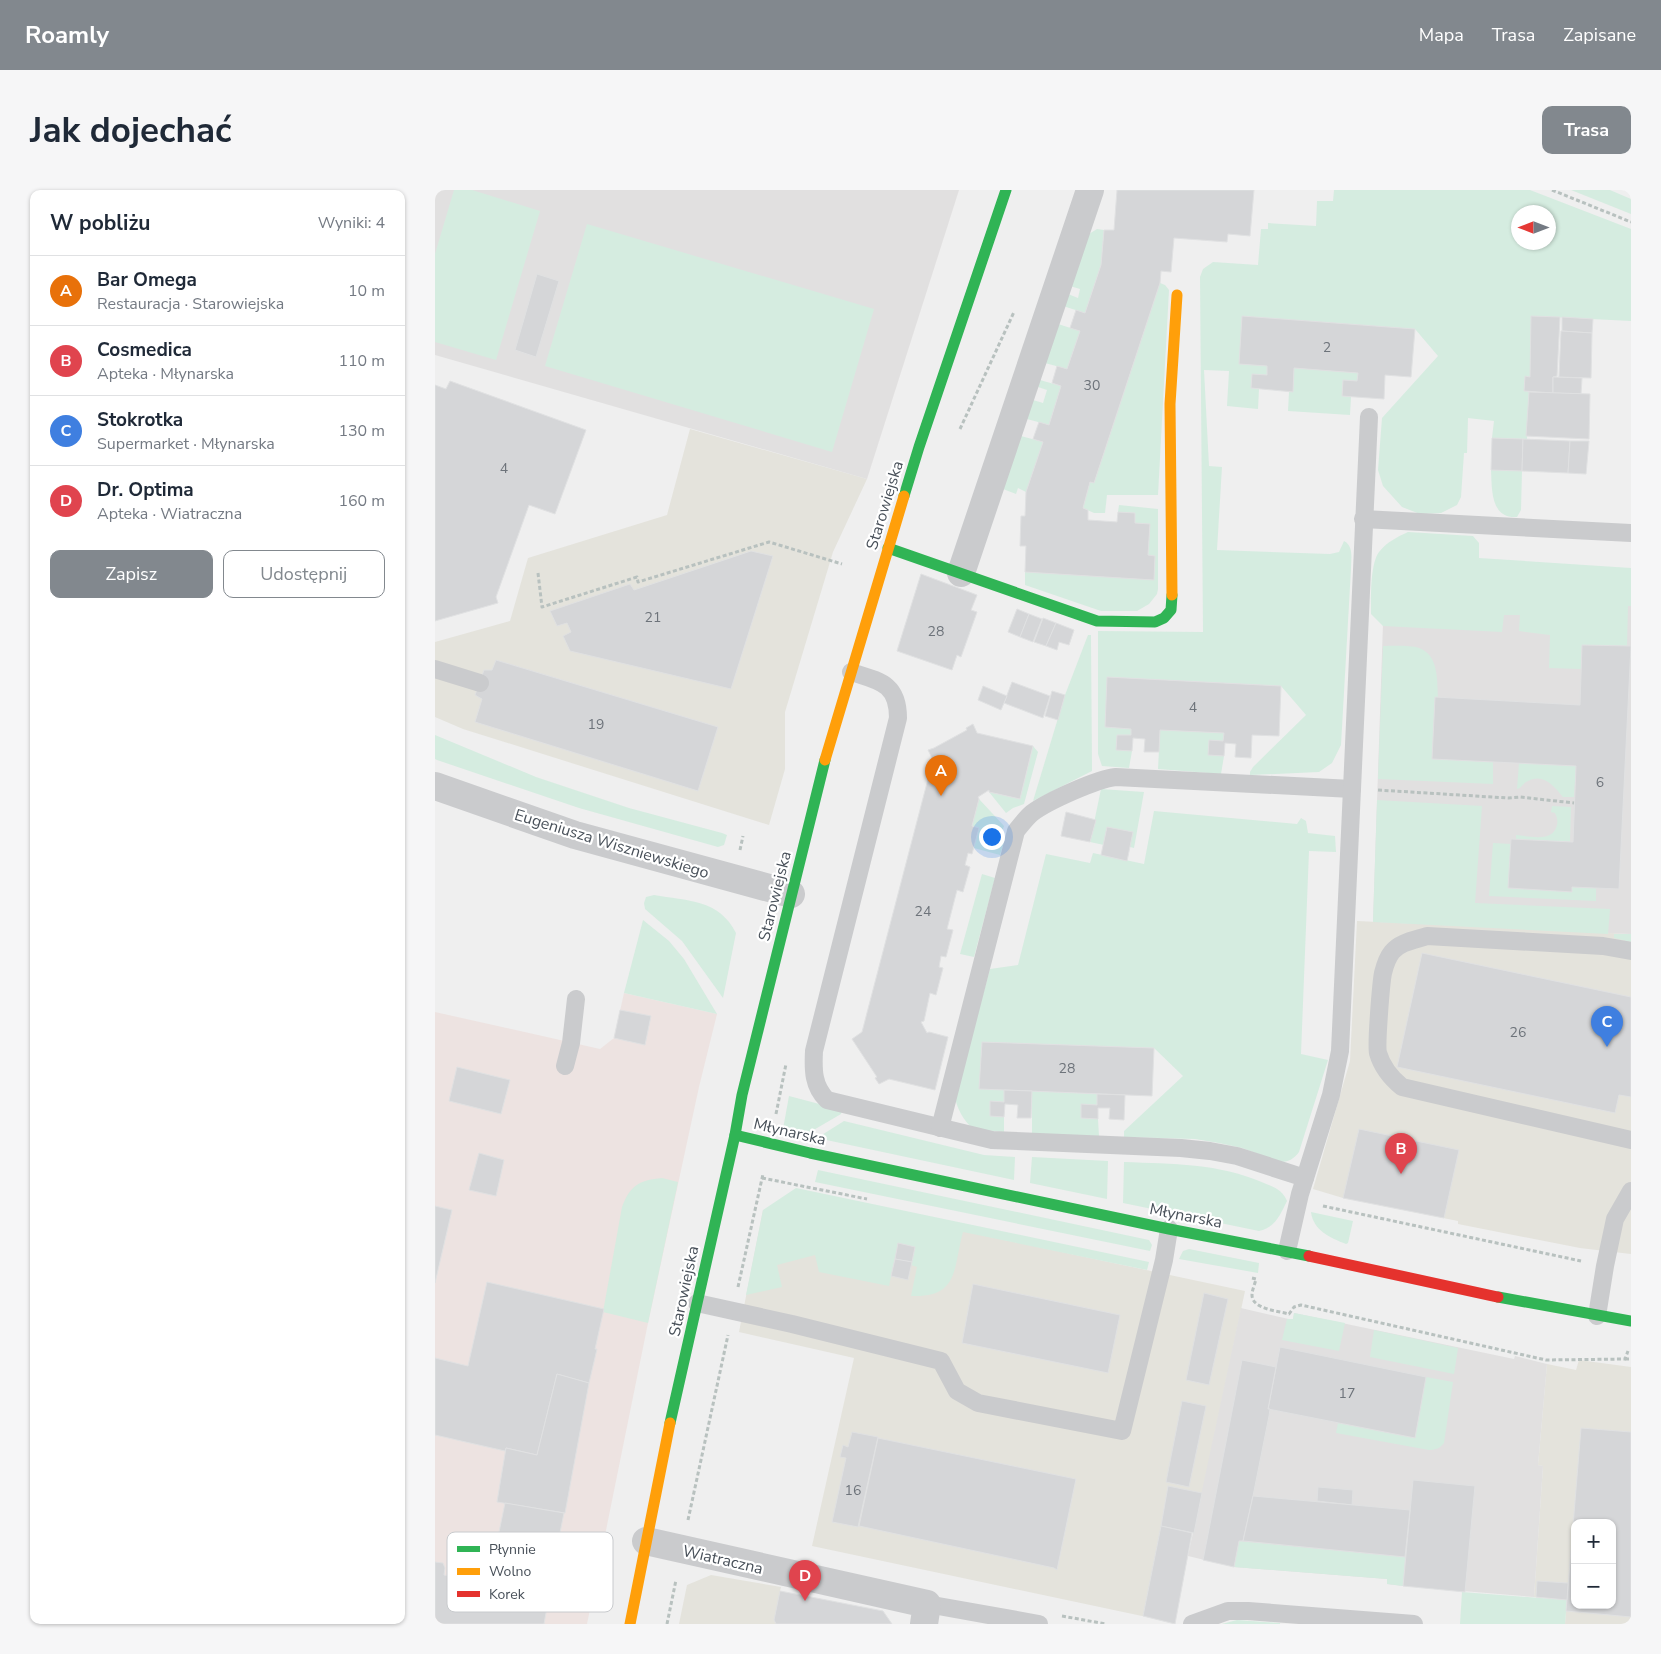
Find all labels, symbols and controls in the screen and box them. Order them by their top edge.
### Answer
text: Roamly [25,19,109,51]
text: Mapa [1419,23,1464,47]
text: Trasa [1492,23,1535,47]
text: Zapisane [1563,23,1636,47]
button: Trasa [1542,106,1631,154]
text: Jak dojechać [30,107,232,154]
north arrow [1511,205,1556,250]
text: W pobliżu [50,209,151,237]
text: Wyniki: 4 [318,212,385,234]
text: Bar Omega [97,267,197,293]
text: A [60,280,72,302]
text: 10 m [348,280,385,302]
text: Restauracja · Starowiejska [97,293,284,315]
text: Cosmedica [97,337,192,363]
house number: 2 [1323,338,1331,357]
text: B [60,350,72,372]
text: 110 m [338,350,385,372]
text: Apteka · Młynarska [97,363,234,385]
house number: 30 [1084,376,1100,395]
text: Stokrotka [97,407,183,433]
text: C [61,420,71,442]
text: 130 m [338,420,385,442]
text: Supermarket · Młynarska [97,433,275,455]
street label: Starowiejska [861,458,909,552]
house number: 4 [500,459,508,478]
text: Dr. Optima [97,477,194,503]
text: D [60,490,72,512]
text: 160 m [338,490,385,512]
text: Apteka · Wiatraczna [97,503,242,525]
button: Zapisz [50,550,213,598]
button: Udostępnij [223,550,385,598]
house number: 21 [645,608,661,627]
house number: 28 [928,622,944,641]
house number: 4 [1189,698,1197,717]
house number: 19 [588,715,604,734]
pin: A [925,755,957,796]
house number: 6 [1596,773,1604,792]
street label: Eugeniusza Wiszniewskiego [512,804,712,884]
your location [979,824,1005,850]
street label: Starowiejska [753,849,797,943]
house number: 24 [915,902,931,921]
pin: C [1591,1006,1623,1047]
house number: 26 [1510,1023,1526,1042]
house number: 28 [1059,1059,1075,1078]
street label: Młynarska [751,1113,828,1151]
pin: B [1385,1133,1417,1174]
street label: Młynarska [1147,1198,1224,1234]
street label: Starowiejska [664,1244,704,1338]
house number: 17 [1339,1384,1355,1403]
house number: 16 [845,1481,861,1500]
map controls [1571,1519,1616,1609]
button: + [1571,1519,1616,1564]
legend [447,1532,613,1612]
text: Płynnie [489,1540,536,1559]
street label: Wiatraczna [680,1540,765,1580]
pin: D [789,1560,821,1601]
text: Wolno [489,1562,531,1581]
button: − [1571,1564,1616,1609]
text: Korek [489,1585,526,1604]

